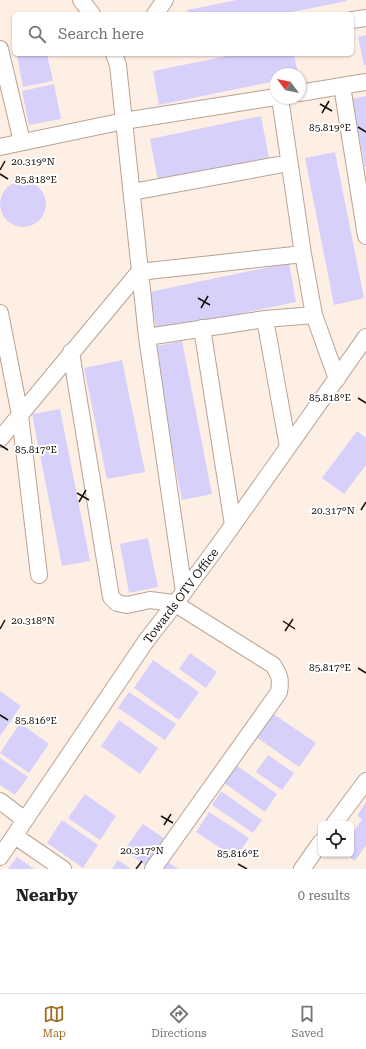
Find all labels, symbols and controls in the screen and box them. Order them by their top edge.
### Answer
search box [12,12,354,56]
icon: search [26,23,48,45]
text: Search here [58,25,144,43]
north arrow [270,68,306,104]
text: 85.819°E [309,122,351,133]
text: 20.319°N [11,156,55,167]
text: 85.818°E [15,174,57,185]
text: 85.818°E [309,392,351,403]
text: 85.817°E [15,444,57,455]
text: 20.317°N [311,505,355,516]
street label: Towards OTV Office [141,545,222,646]
text: 20.318°N [11,615,55,626]
text: 85.817°E [309,662,351,673]
text: 85.816°E [15,715,57,726]
map controls [318,821,354,857]
button: locate [318,821,354,857]
text: 20.317°N [120,845,164,856]
text: 85.816°E [217,848,259,859]
text: Nearby [16,885,78,905]
text: 0 results [298,888,350,903]
tab: Map [43,1003,66,1040]
tab: Directions [151,1003,206,1040]
tab: Saved [292,1003,323,1040]

